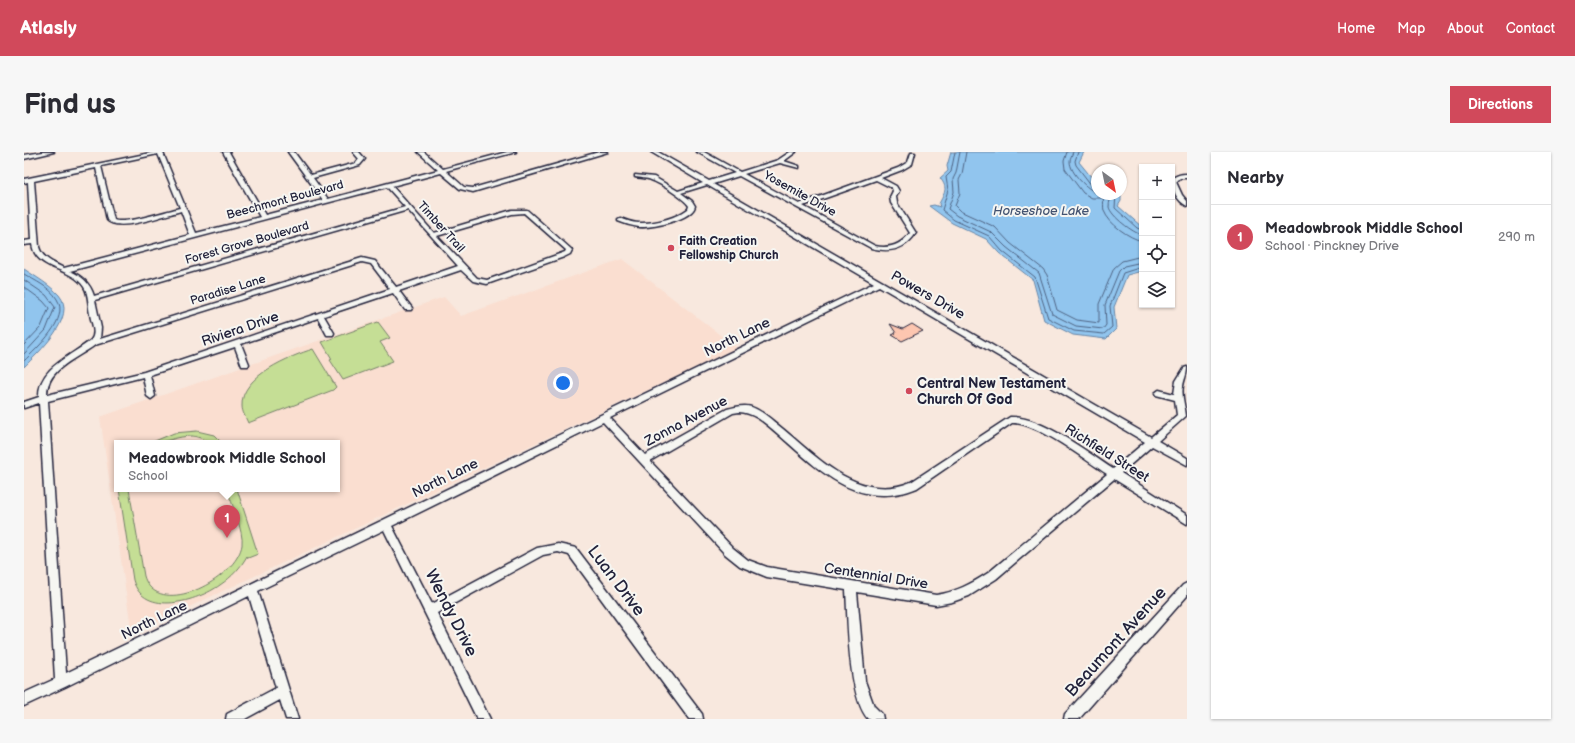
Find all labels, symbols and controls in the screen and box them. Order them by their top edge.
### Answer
text: Atlasly [20,17,77,40]
text: Home [1337,20,1375,37]
text: Map [1397,20,1425,37]
text: About [1447,20,1484,37]
text: Contact [1506,20,1555,37]
button: Directions [1450,86,1551,123]
text: Find us [24,88,116,121]
north arrow [1091,164,1127,200]
map controls [1139,164,1175,308]
button: + [1139,164,1175,200]
street label: Yosemite Drive [760,167,839,220]
text: Nearby [1227,168,1284,188]
street label: Beechmont Boulevard [225,177,345,223]
street label: Timber Trail [414,198,468,256]
button: − [1139,200,1175,236]
water label: Horseshoe Lake [993,203,1089,219]
street label: Forest Grove Boulevard [183,218,311,268]
text: Meadowbrook Middle School [1265,219,1463,238]
text: 1 [1237,229,1243,245]
text: 290 m [1498,229,1535,245]
place label: Faith Creation Fellowship Church [679,234,778,263]
button: locate [1139,236,1175,272]
text: School · Pinckney Drive [1265,238,1399,254]
marker: Faith Creation Fellowship Church [666,243,676,253]
street label: Powers Drive [888,267,968,323]
street label: Paradise Lane [189,271,267,309]
button: layers [1139,272,1175,308]
street label: Riviera Drive [199,308,281,350]
street label: North Lane [701,314,773,360]
your location [553,373,573,393]
place label: Central New Testament Church Of God [917,375,1066,408]
marker: Central New Testament Church Of God [904,386,914,396]
street label: Zonna Avenue [641,392,730,450]
street label: Richfield Street [1062,420,1153,486]
popup [114,440,340,492]
text: Meadowbrook Middle School [128,449,326,468]
street label: North Lane [409,455,481,501]
text: School [128,468,168,484]
pin: 1 [214,505,240,538]
street label: Luan Drive [583,542,649,620]
street label: Centennial Drive [823,559,929,593]
street label: Wendy Drive [421,566,481,660]
street label: Beaumont Avenue [1061,583,1171,701]
street label: North Lane [118,597,190,643]

